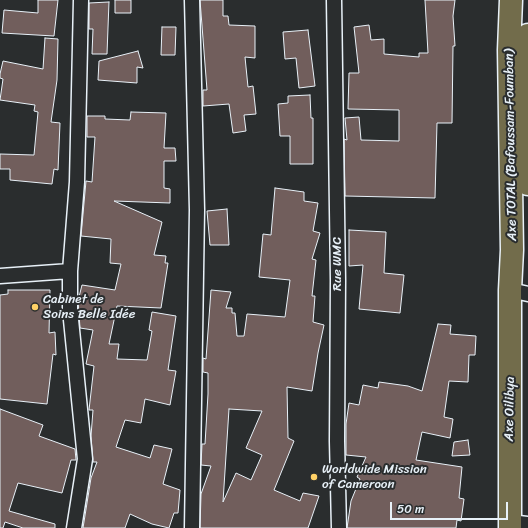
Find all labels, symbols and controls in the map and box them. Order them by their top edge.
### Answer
street label: Axe TOTAL (Bafoussam-Foumban) [502,49,520,241]
street label: Rue WMC [330,237,346,291]
place label: Cabinet de Soins Belle Idée [43,292,135,323]
marker: Cabinet de Soins Belle Idée [30,302,40,312]
street label: Axe Oilibya [502,377,518,441]
place label: Worldwide Mission of Cameroon [322,462,427,493]
marker: Worldwide Mission of Cameroon [309,472,319,482]
scale bar [392,494,510,520]
text: 50 m [397,498,424,520]

